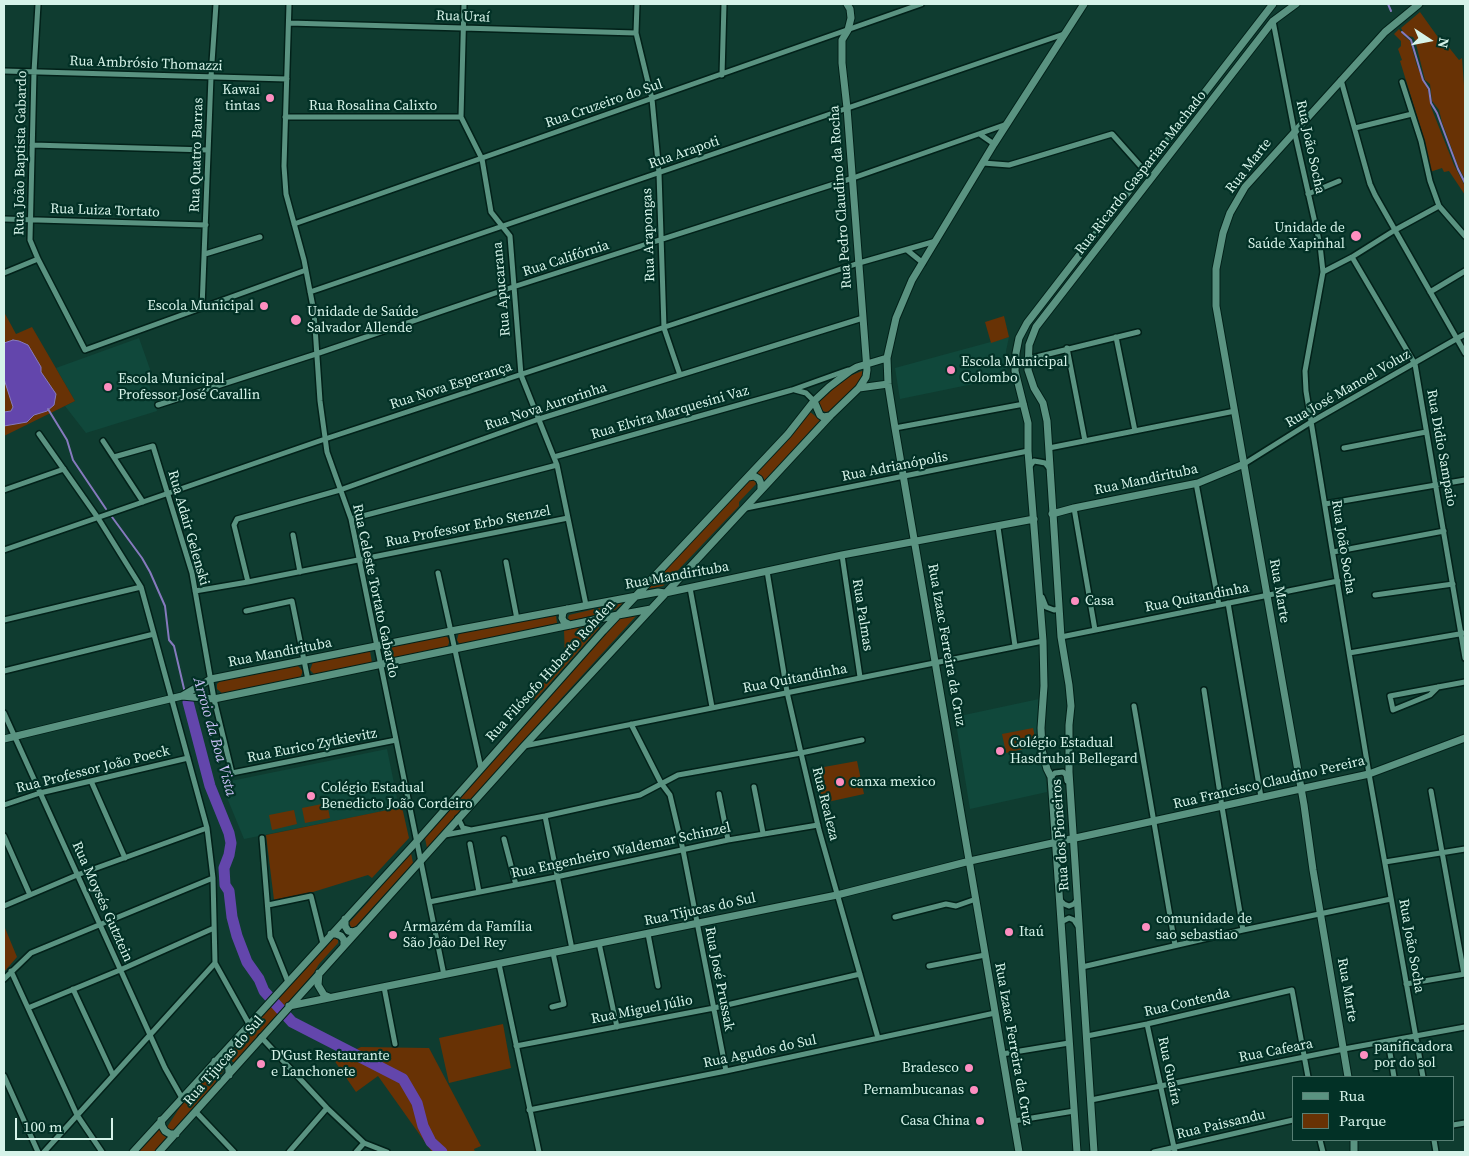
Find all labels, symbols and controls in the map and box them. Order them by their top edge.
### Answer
street label: Rua Uraí [436,8,490,26]
north arrow [1404,15,1454,65]
text: N [1433,36,1455,50]
street label: Rua Ambrósio Thomazzi [69,53,223,75]
street label: Rua João Baptista Gabardo [11,70,31,236]
street label: Rua Cruzeiro do Sul [543,76,665,132]
place label: Kawai tintas [222,82,260,114]
street label: Rua Ricardo Gasparian Machado [1072,88,1210,258]
marker: Kawai tintas [264,92,276,104]
street label: Rua Quatro Barras [187,97,207,213]
street label: Rua Rosalina Calixto [309,98,437,114]
street label: Rua João Socha [1292,99,1328,195]
street label: Rua Pedro Claudino da Rocha [826,105,856,289]
street label: Rua Arapoti [646,133,722,173]
street label: Rua Marte [1222,135,1276,197]
street label: Rua Arapongas [639,188,659,282]
street label: Rua Luiza Tortato [50,201,160,221]
place label: Unidade de Saúde Xapinhal [1248,220,1345,252]
marker: Unidade de Saúde Xapinhal [1349,229,1363,243]
street label: Rua Califórnia [521,237,611,281]
street label: Rua Apucarana [490,241,514,337]
place label: Escola Municipal [147,298,254,314]
marker: Escola Municipal [258,300,270,312]
place label: Unidade de Saúde Salvador Allende [307,304,418,336]
marker: Unidade de Saúde Salvador Allende [289,313,303,327]
street label: Rua José Manoel Voluz [1283,346,1413,432]
place label: Escola Municipal Colombo [961,354,1068,387]
street label: Rua Nova Esperança [388,358,514,414]
marker: Escola Municipal Colombo [945,364,957,376]
place label: Escola Municipal Professor José Cavallin [118,371,260,404]
street label: Rua Nova Aurorinha [483,379,609,435]
marker: Escola Municipal Professor José Cavallin [102,381,114,393]
street label: Rua Elvira Marquesini Vaz [589,382,751,444]
street label: Rua Didio Sampaio [1422,388,1460,508]
street label: Rua Adrianópolis [841,448,949,486]
street label: Rua Mandirituba [1093,461,1199,499]
street label: Rua Adair Gelenski [164,469,212,587]
street label: Rua João Socha [1327,499,1359,595]
street label: Rua Celeste Tortato Gabardo [348,502,402,680]
street label: Rua Professor Erbo Stenzel [384,503,552,551]
street label: Rua Marte [1265,558,1293,624]
street label: Rua Mandirituba [624,559,730,593]
street label: Rua Izaac Ferreira da Cruz [923,562,969,728]
street label: Rua Palmas [848,578,876,652]
street label: Rua Quitandinha [1143,580,1251,616]
place label: Casa [1085,593,1114,609]
marker: Casa [1069,595,1081,607]
street label: Rua Filósofo Huberto Rohden [483,597,619,745]
street label: Rua Mandirituba [227,635,333,671]
street label: Rua Quitandinha [741,661,849,697]
water label: Arroio da Boa Vista [188,675,240,799]
street label: Rua Eurico Zytkievitz [246,725,378,767]
place label: Colégio Estadual Hasdrubal Bellegard [1010,735,1138,768]
street label: Rua Professor João Poeck [14,743,172,797]
marker: Colégio Estadual Hasdrubal Bellegard [994,745,1006,757]
street label: Rua Francisco Claudino Pereira [1172,753,1366,813]
street label: Rua Realeza [808,765,842,843]
place label: canxa mexico [850,774,936,790]
marker: canxa mexico [834,776,846,788]
street label: Rua dos Pioneiros [1049,779,1073,891]
place label: Colégio Estadual Benedicto João Cordeiro [321,780,473,812]
marker: Colégio Estadual Benedicto João Cordeiro [305,790,317,802]
street label: Rua Engenheiro Waldemar Schinzel [510,820,732,882]
street label: Rua Moysés Gutztein [68,839,136,965]
street label: Rua Tijucas do Sul [643,890,757,930]
street label: Rua João Socha [1394,898,1428,994]
place label: comunidade de sao sebastiao [1156,911,1252,944]
place label: Armazém da Família São João Del Rey [403,919,532,952]
marker: comunidade de sao sebastiao [1140,921,1152,933]
place label: Itaú [1019,924,1044,940]
street label: Rua José Prussak [701,925,737,1033]
marker: Itaú [1003,926,1015,938]
marker: Armazém da Família São João Del Rey [387,929,399,941]
street label: Rua Marte [1333,957,1361,1023]
street label: Rua Izaac Ferreira da Cruz [990,961,1036,1127]
street label: Rua Contenda [1142,985,1232,1021]
street label: Rua Miguel Júlio [590,992,694,1028]
street label: Rua Tijucas do Sul [180,1013,268,1109]
street label: Rua Agudos do Sul [702,1032,818,1072]
street label: Rua Guaíra [1154,1035,1184,1107]
street label: Rua Cafeara [1238,1036,1314,1066]
place label: panificadora por do sol [1374,1039,1453,1072]
place label: D'Gust Restaurante e Lanchonete [271,1048,390,1080]
marker: panificadora por do sol [1358,1049,1370,1061]
marker: D'Gust Restaurante e Lanchonete [255,1058,267,1070]
place label: Bradesco [902,1060,959,1076]
marker: Bradesco [963,1062,975,1074]
legend [1292,1076,1454,1141]
place label: Pernambucanas [863,1082,964,1098]
marker: Pernambucanas [968,1084,980,1096]
text: Rua [1339,1085,1365,1106]
street label: Rua Paissandu [1175,1107,1267,1143]
scale bar [18,1108,115,1140]
text: Parque [1339,1110,1386,1131]
place label: Casa China [901,1113,970,1129]
marker: Casa China [974,1115,986,1127]
text: 100 m [23,1116,63,1137]

